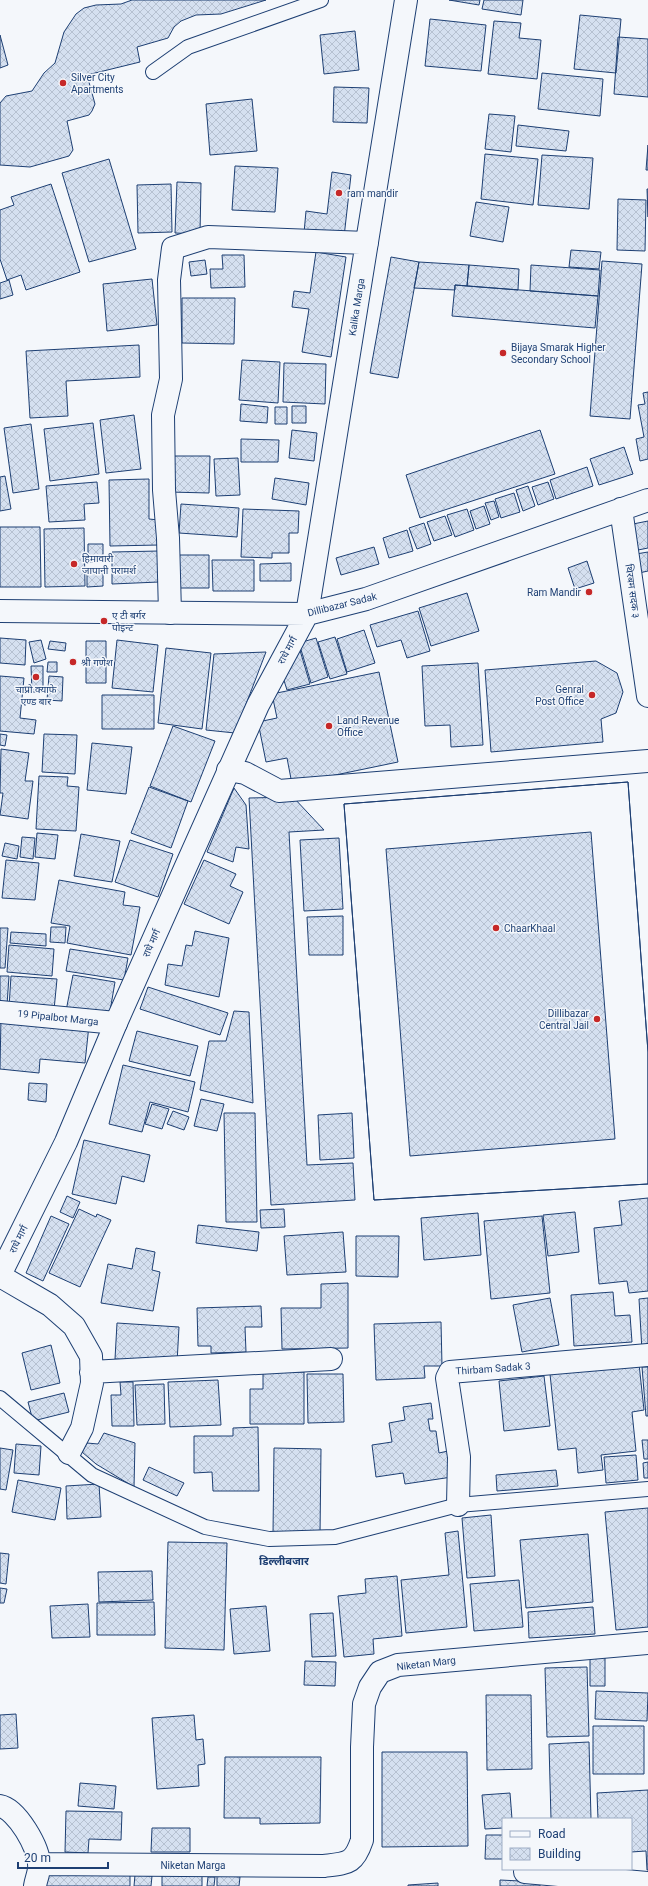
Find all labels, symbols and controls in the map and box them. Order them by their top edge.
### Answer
place label: Silver City Apartments [71,72,124,95]
marker: Silver City Apartments [58,78,68,88]
marker: ram mandir [334,188,344,198]
place label: ram mandir [347,188,399,199]
street label: Kalika Marga [347,278,366,337]
place label: Bijaya Smarak Higher Secondary School [511,342,606,365]
marker: Bijaya Smarak Higher Secondary School [498,348,508,358]
place label: हिमावारी जापानी परामर्श [82,553,137,576]
marker: हिमावारी जापानी परामर्श [69,559,79,569]
street label: थिरबम सदक ३ [623,563,642,619]
place label: Ram Mandir [527,587,582,598]
marker: Ram Mandir [584,587,594,597]
street label: Dillibazar Sadak [306,590,379,618]
place label: ए टी बर्गर पोइन्ट [112,610,146,633]
marker: ए टी बर्गर पोइन्ट [99,616,109,626]
street label: राधे मार्ग [276,634,300,666]
marker: श्री गणेश [68,657,78,667]
place label: श्री गणेश [81,657,113,668]
marker: चाप्रो क्याफे एण्ड बार [31,672,41,682]
place label: चाप्रो क्याफे एण्ड बार [15,684,57,707]
place label: Genral Post Office [535,684,584,707]
marker: Genral Post Office [587,690,597,700]
place label: Land Revenue Office [337,715,399,738]
marker: Land Revenue Office [324,721,334,731]
marker: ChaarKhaal [491,923,501,933]
place label: ChaarKhaal [504,923,555,934]
street label: राधे मार्ग [140,927,163,959]
street label: 19 Pipalbot Marga [17,1008,99,1027]
place label: Dillibazar Central Jail [539,1008,590,1031]
marker: Dillibazar Central Jail [592,1014,602,1024]
street label: राधे मार्ग [7,1223,30,1255]
street label: Thirbam Sadak 3 [455,1360,531,1377]
district label: डिल्लीबजार [259,1555,310,1568]
street label: Niketan Marg [396,1654,456,1673]
legend [502,1818,632,1870]
text: Road [538,1827,566,1841]
scale bar [18,1844,108,1870]
text: Building [538,1847,581,1861]
text: 20 m [24,1851,51,1865]
street label: Niketan Marga [160,1860,226,1871]

